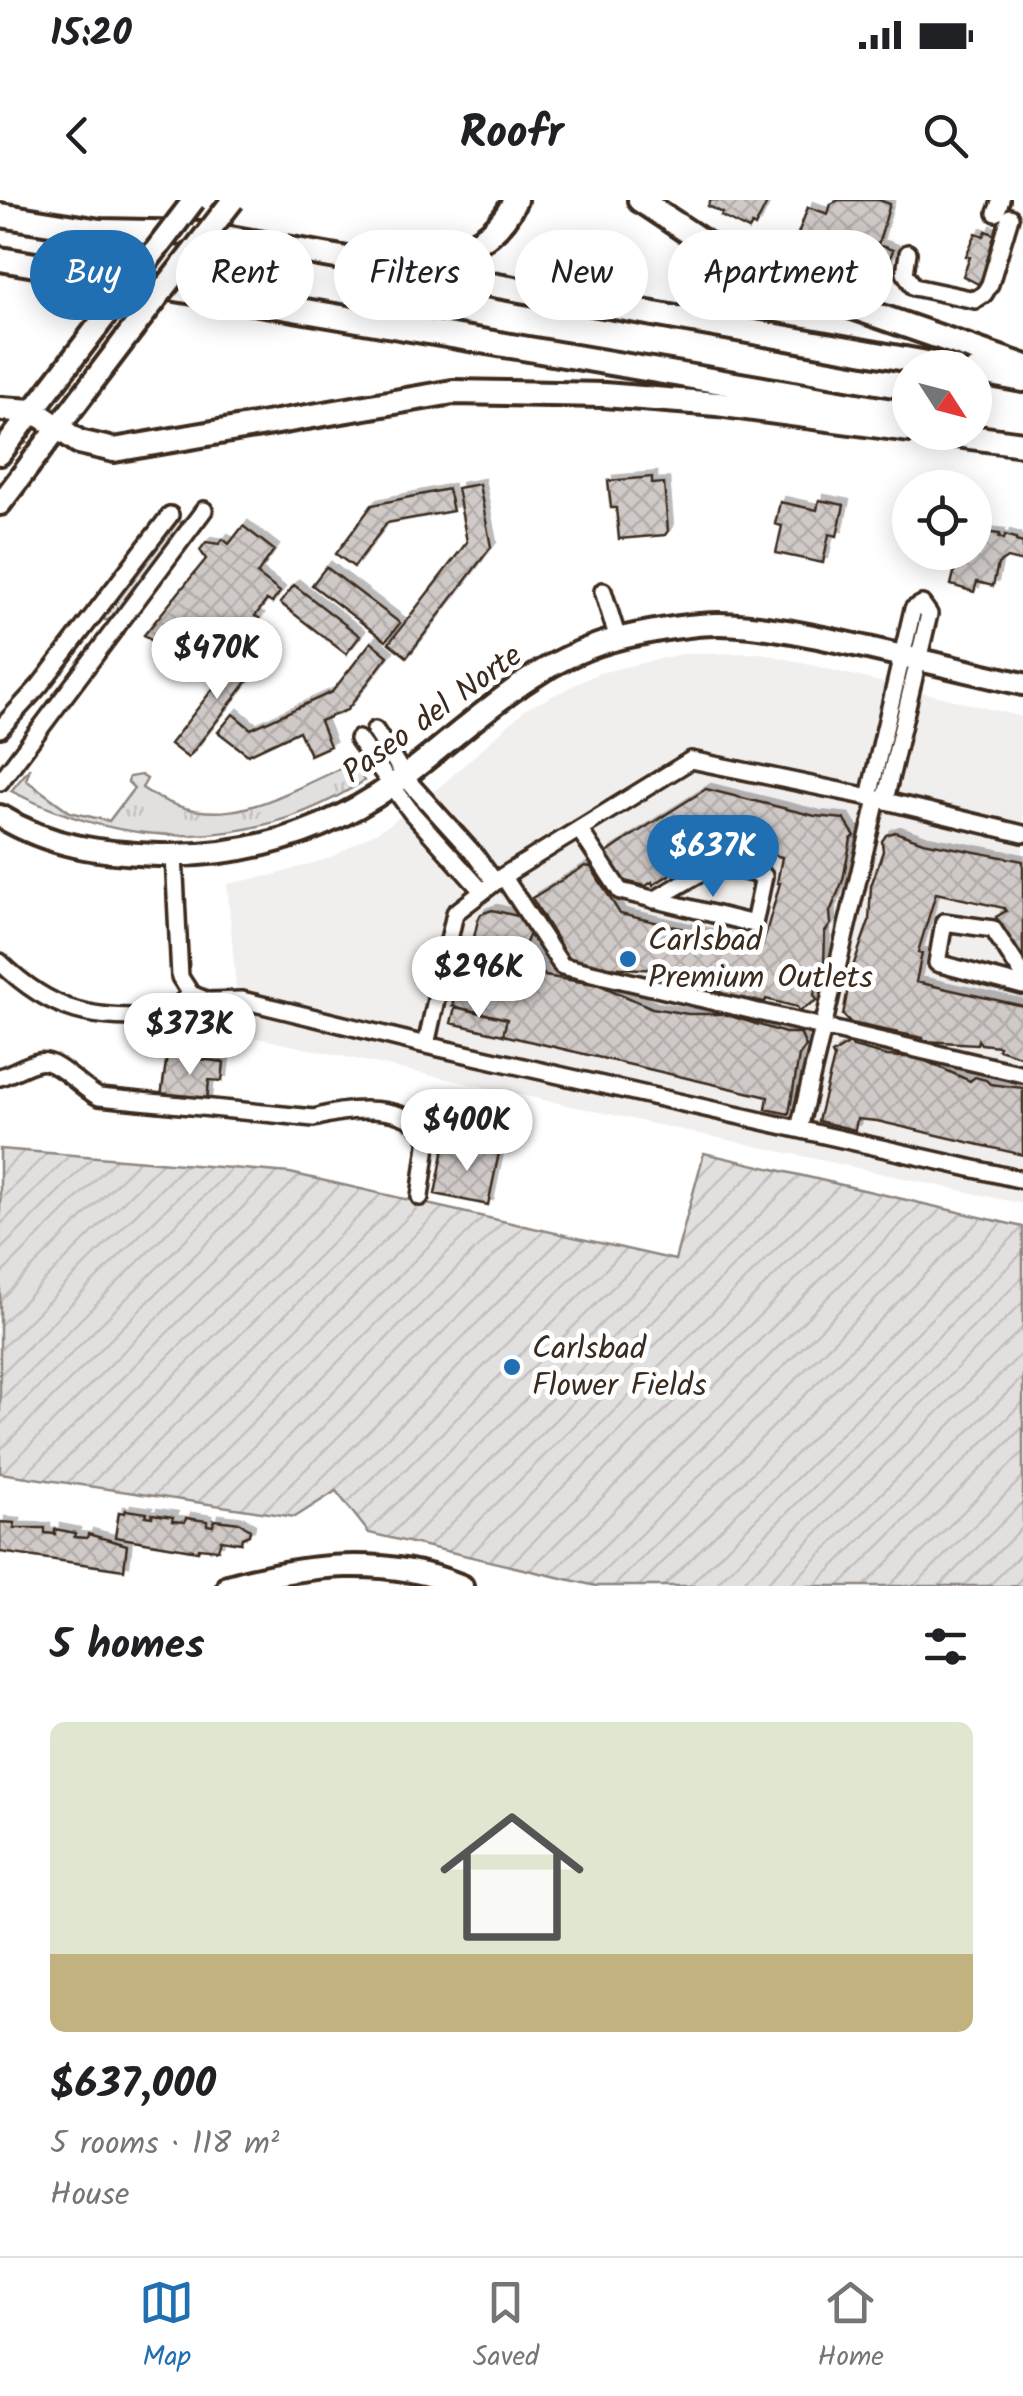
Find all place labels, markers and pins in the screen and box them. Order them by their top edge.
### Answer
pin: $470K [147,617,287,702]
pin: $637K [643,815,783,900]
place label: Carlsbad Premium Outlets [648,916,873,1004]
pin: $296K [409,936,549,1021]
marker: Carlsbad Premium Outlets [617,948,639,970]
pin: $373K [120,993,260,1078]
pin: $400K [397,1089,537,1174]
place label: Carlsbad Flower Fields [532,1324,707,1412]
marker: Carlsbad Flower Fields [501,1356,523,1378]

